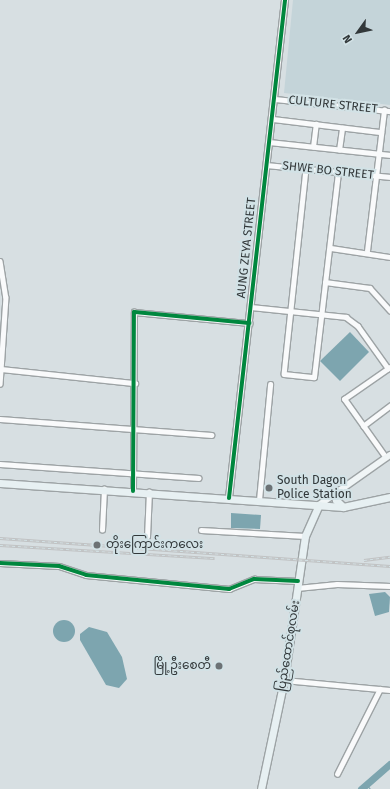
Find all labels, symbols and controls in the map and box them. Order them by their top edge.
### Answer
north arrow [338,12,378,52]
text: N [340,32,355,45]
street label: CULTURE STREET [288,93,378,117]
street label: SHWE BO STREET [282,159,374,183]
street label: AUNG ZEYA STREET [235,197,259,299]
place label: South Dagon Police Station [277,474,352,502]
marker: South Dagon Police Station [264,483,274,493]
place label: တိုးကြောင်းကလေး [106,538,203,552]
marker: တိုးကြောင်းကလေး [91,539,103,551]
street label: ပြည်ထောင်စုလမ်း [275,599,303,693]
place label: မြို့ဦးစေတီ [153,659,211,673]
marker: မြို့ဦးစေတီ [214,661,224,671]

